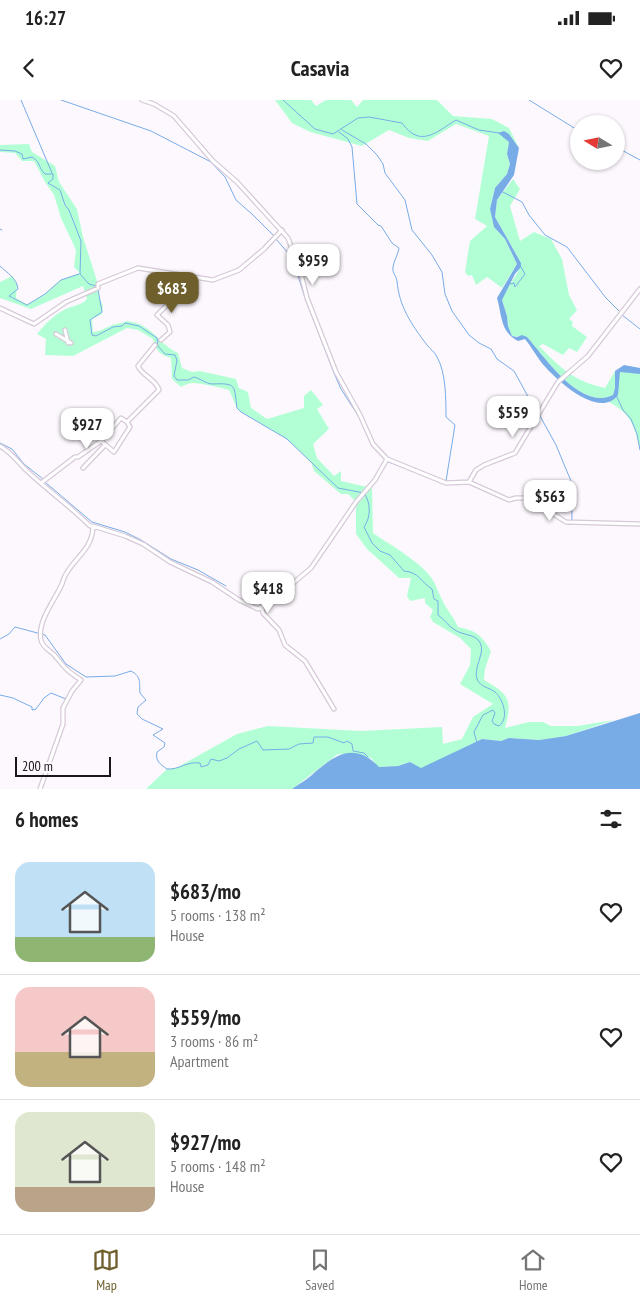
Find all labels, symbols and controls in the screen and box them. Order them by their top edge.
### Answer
text: 16:27 [25,6,66,30]
icon: back [15,54,43,82]
text: Casavia [291,54,349,82]
icon: heart [597,54,625,82]
north arrow [570,115,625,170]
map controls [570,115,625,170]
pin: $959 [283,244,343,286]
text: $959 [298,250,328,270]
pin: $683 [142,272,202,314]
text: $683 [157,278,187,298]
pin: $559 [483,396,543,438]
text: $559 [498,402,528,422]
pin: $927 [57,408,117,450]
text: $927 [72,414,102,434]
pin: $563 [520,480,580,522]
text: $563 [535,486,565,506]
pin: $418 [238,572,298,614]
text: $418 [253,578,283,598]
scale bar [15,754,111,777]
text: 200 m [22,757,53,775]
icon: filters [597,805,625,833]
text: 6 homes [15,806,78,833]
text: $683/mo [170,878,241,905]
icon: home [55,882,115,942]
icon: heart [597,898,625,926]
text: 5 rooms · 138 m² [170,905,266,925]
text: House [170,925,204,945]
text: $559/mo [170,1004,241,1031]
icon: home [55,1007,115,1067]
icon: heart [597,1023,625,1051]
text: 3 rooms · 86 m² [170,1031,258,1051]
text: Apartment [170,1051,229,1071]
text: $927/mo [170,1129,241,1156]
icon: home [55,1132,115,1192]
icon: heart [597,1148,625,1176]
text: 5 rooms · 148 m² [170,1156,266,1176]
text: House [170,1176,204,1196]
tab: Map [92,1246,120,1294]
tab: Saved [305,1246,334,1294]
tab: Home [519,1246,548,1294]

